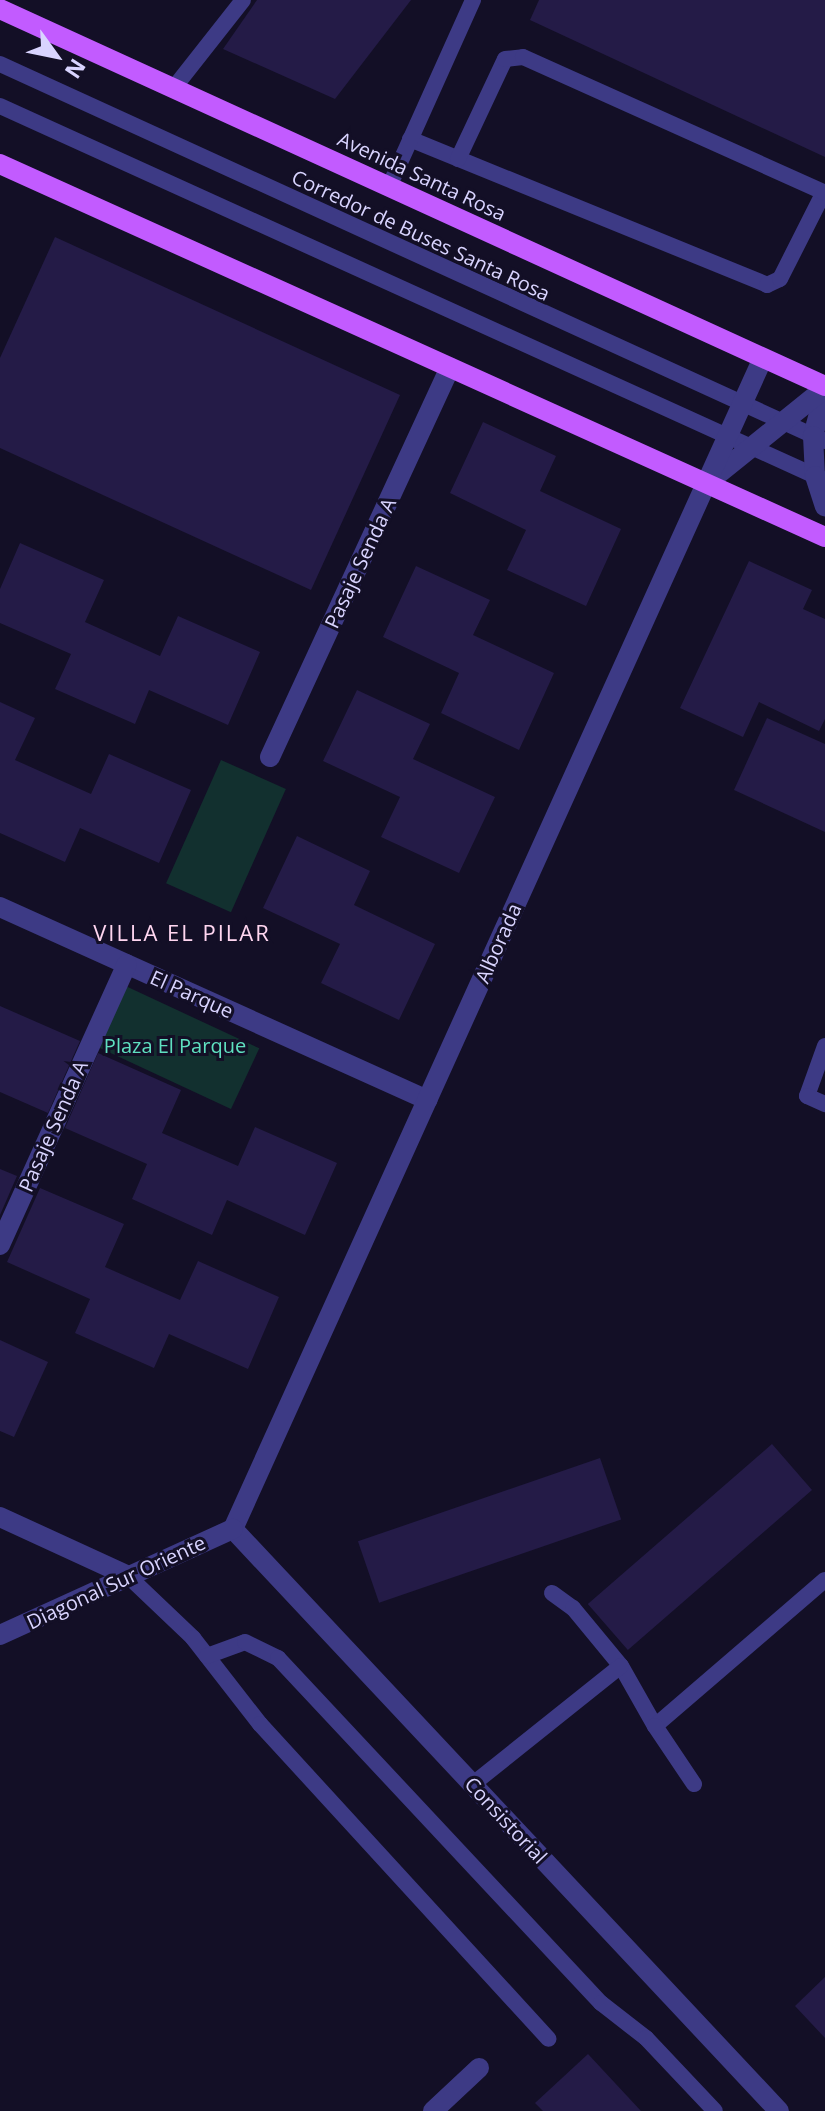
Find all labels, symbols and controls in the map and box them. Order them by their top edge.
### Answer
north arrow [16,16,96,96]
text: N [59,53,94,85]
street label: Avenida Santa Rosa [334,127,510,225]
street label: Corredor de Buses Santa Rosa [288,165,554,305]
street label: Pasaje Senda A [319,494,401,632]
street label: Alborada [470,899,526,987]
district label: VILLA EL PILAR [93,920,271,946]
street label: El Parque [147,965,237,1023]
park label: Plaza El Parque [104,1033,246,1057]
street label: Pasaje Senda A [13,1057,93,1195]
street label: Diagonal Sur Oriente [23,1530,209,1634]
street label: Consistorial [460,1772,552,1868]

